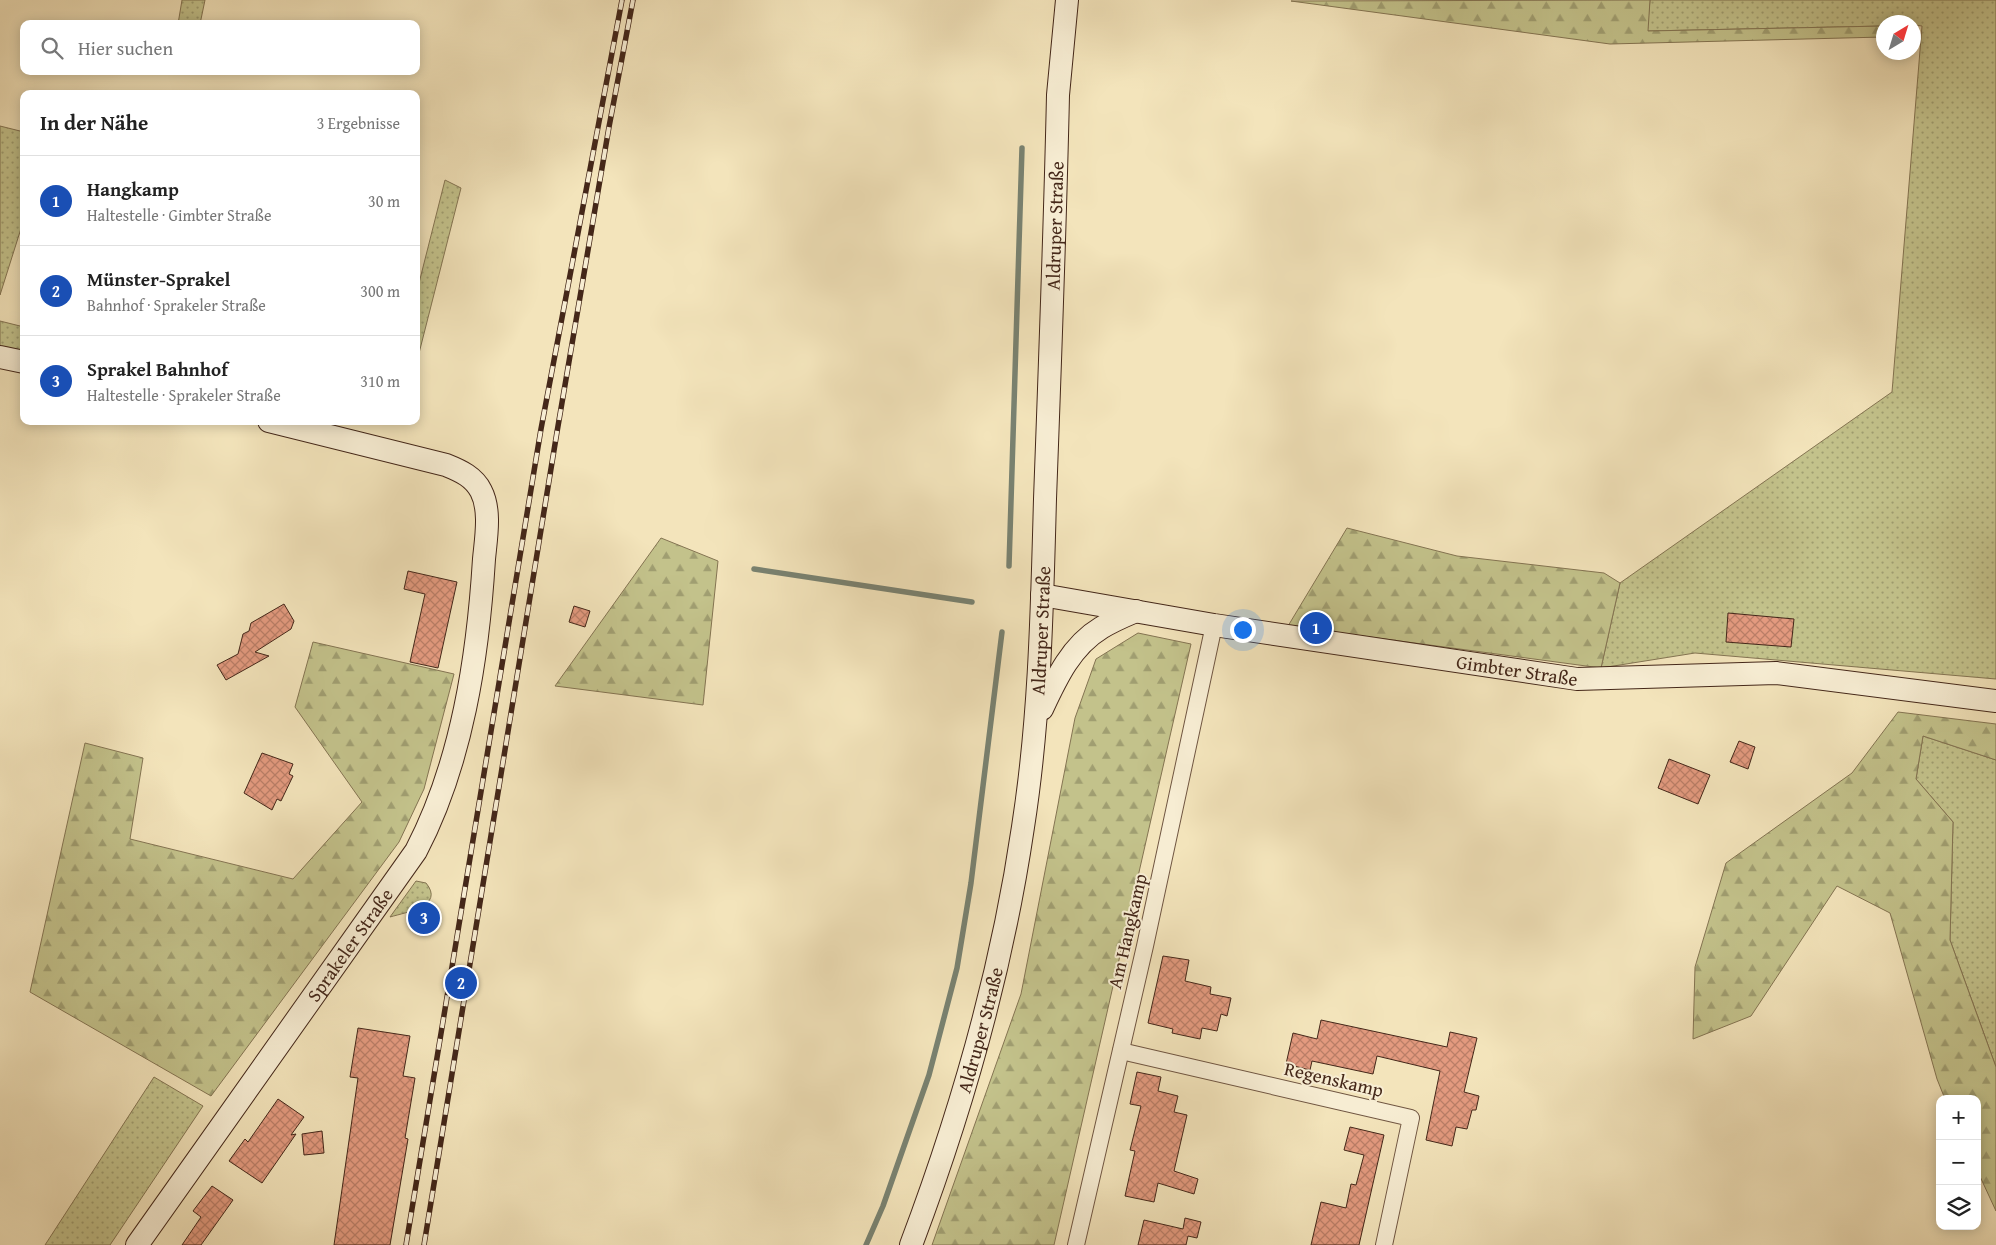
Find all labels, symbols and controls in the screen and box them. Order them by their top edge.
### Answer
north arrow [1876,15,1921,60]
search box [20,20,420,75]
icon: search [38,34,66,62]
text: Hier suchen [78,34,173,62]
text: In der Nähe [40,107,148,138]
text: 3 Ergebnisse [317,111,400,135]
street label: Aldruper Straße [1038,161,1070,291]
text: Hangkamp [87,175,179,203]
text: 1 [52,189,60,213]
text: 30 m [368,189,400,213]
text: Haltestelle · Gimbter Straße [87,203,271,227]
text: Münster-Sprakel [87,265,230,293]
text: 2 [52,279,60,303]
text: 300 m [360,279,400,303]
text: Bahnhof · Sprakeler Straße [87,293,266,317]
text: Sprakel Bahnhof [87,355,228,383]
text: 3 [52,369,60,393]
text: 310 m [360,369,400,393]
text: Haltestelle · Sprakeler Straße [87,383,281,407]
street label: Aldruper Straße [1023,565,1057,696]
pin: 1 [1300,609,1332,647]
your location [1230,617,1256,643]
street label: Gimbter Straße [1455,647,1580,693]
street label: Am Hangkamp [1100,871,1154,991]
street label: Sprakeler Straße [300,882,400,1007]
pin: 3 [408,899,440,937]
pin: 2 [445,964,477,1002]
street label: Aldruper Straße [950,964,1010,1096]
street label: Regenskamp [1282,1054,1386,1104]
map controls [1936,1095,1981,1230]
button: + [1936,1095,1981,1140]
button: − [1936,1140,1981,1185]
button: layers [1936,1185,1981,1230]

